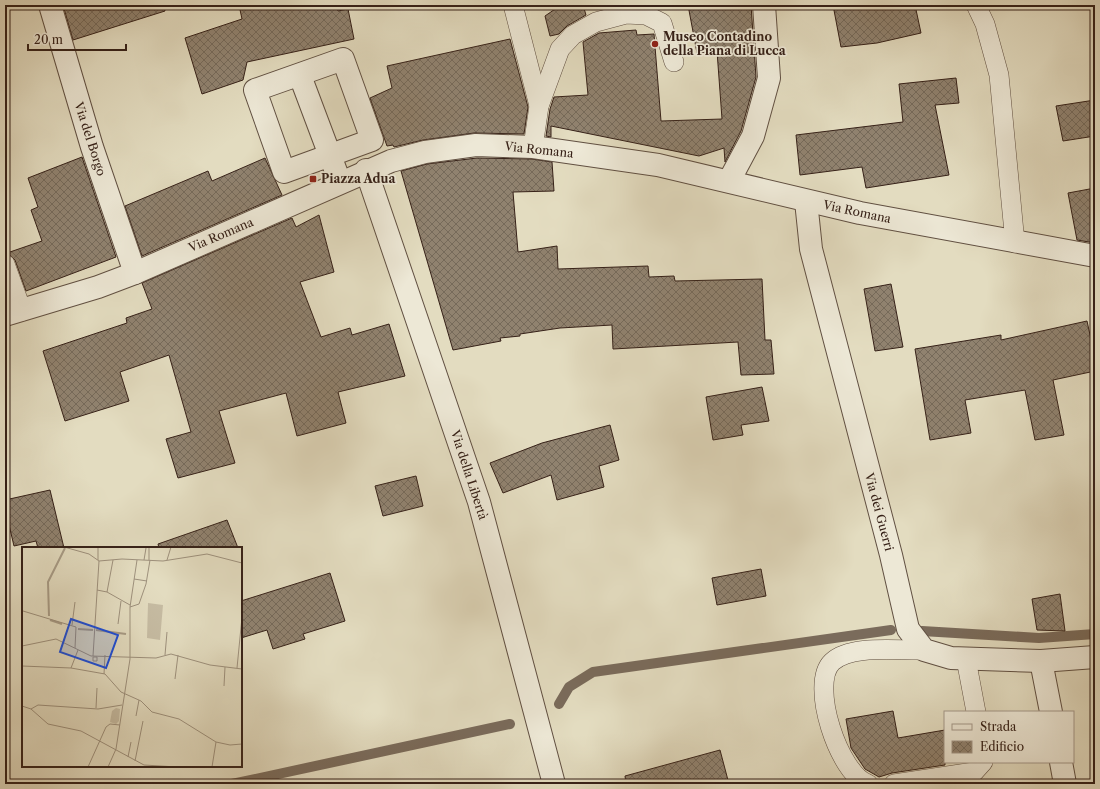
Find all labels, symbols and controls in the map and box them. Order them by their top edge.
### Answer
scale bar [28,26,126,52]
place label: Museo Contadino della Piana di Lucca [663,29,787,58]
text: 20 m [34,32,63,47]
marker: Museo Contadino della Piana di Lucca [650,39,660,49]
street label: Via del Borgo [71,99,109,178]
street label: Via Romana [503,138,575,161]
place label: Piazza Adua [321,171,396,186]
marker: Piazza Adua [308,174,318,184]
street label: Via Romana [821,197,893,226]
street label: Via Romana [185,214,256,255]
street label: Via della Libertà [448,427,491,522]
street label: Via dei Guerri [862,470,897,553]
inset map [22,547,242,767]
legend [944,711,1074,763]
text: Strada [980,719,1017,734]
text: Edificio [980,739,1024,754]

